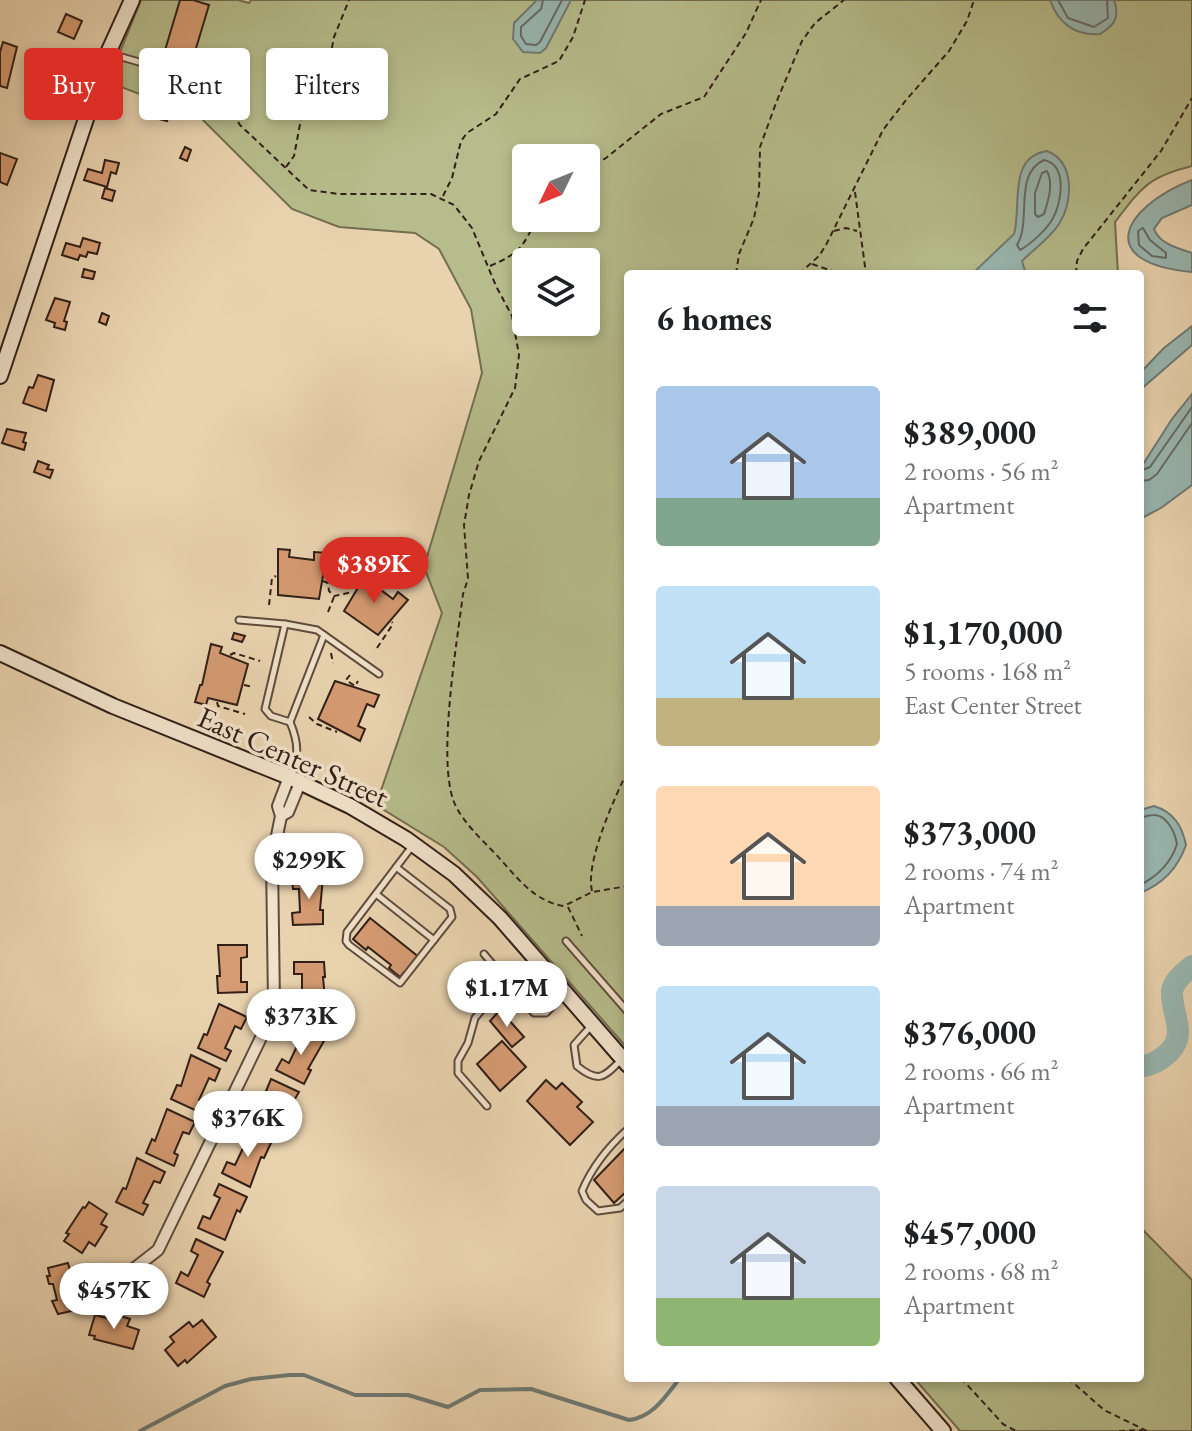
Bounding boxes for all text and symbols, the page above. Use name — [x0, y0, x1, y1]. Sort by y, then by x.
chip: Buy — [24, 48, 123, 120]
chip: Rent — [139, 48, 250, 120]
chip: Filters — [266, 48, 388, 120]
north arrow — [512, 144, 600, 232]
map controls — [512, 144, 600, 336]
button: layers — [512, 248, 600, 336]
text: 6 homes — [656, 296, 772, 340]
icon: filters — [1068, 296, 1112, 340]
text: $389,000 — [904, 410, 1036, 454]
icon: home — [720, 418, 816, 514]
text: 2 rooms · 56 m² — [904, 454, 1059, 488]
text: Apartment — [904, 488, 1014, 522]
pin: $389K — [318, 537, 430, 605]
text: $389K — [337, 546, 411, 580]
text: $1,170,000 — [904, 610, 1062, 654]
icon: home — [720, 618, 816, 714]
text: 5 rooms · 168 m² — [904, 654, 1071, 688]
text: East Center Street — [904, 688, 1082, 722]
street label: East Center Street — [192, 697, 395, 816]
text: $373,000 — [904, 810, 1036, 854]
icon: home — [720, 818, 816, 914]
pin: $299K — [253, 833, 365, 901]
text: $299K — [272, 842, 346, 876]
text: 2 rooms · 74 m² — [904, 854, 1059, 888]
text: Apartment — [904, 888, 1014, 922]
pin: $1.17M — [442, 961, 572, 1029]
text: $1.17M — [465, 970, 549, 1004]
pin: $373K — [245, 989, 357, 1057]
text: $373K — [264, 998, 338, 1032]
text: $376,000 — [904, 1010, 1036, 1054]
icon: home — [720, 1018, 816, 1114]
text: 2 rooms · 66 m² — [904, 1054, 1059, 1088]
text: Apartment — [904, 1088, 1014, 1122]
pin: $376K — [192, 1091, 304, 1159]
text: $376K — [211, 1100, 285, 1134]
text: $457,000 — [904, 1210, 1036, 1254]
icon: home — [720, 1218, 816, 1314]
text: 2 rooms · 68 m² — [904, 1254, 1059, 1288]
pin: $457K — [58, 1263, 170, 1331]
text: $457K — [77, 1272, 151, 1306]
text: Apartment — [904, 1288, 1014, 1322]

